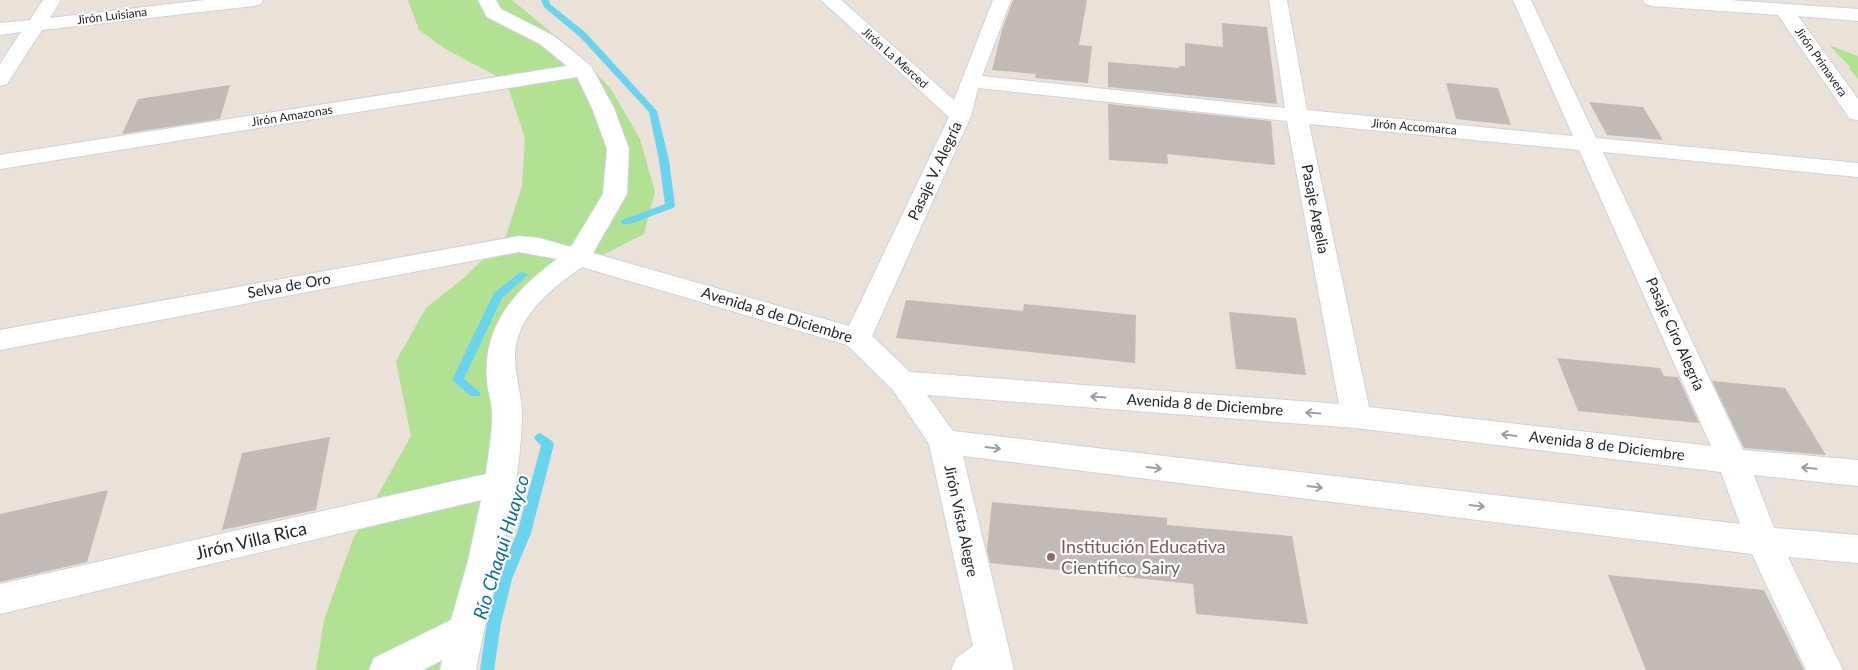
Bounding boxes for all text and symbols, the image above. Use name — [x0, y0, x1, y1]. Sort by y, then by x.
street label: Jirón Luisiana — [76, 4, 148, 27]
street label: Jirón La Merced — [859, 24, 932, 91]
street label: Jirón Primavera — [1792, 24, 1851, 99]
street label: Jirón Amazonas — [250, 102, 334, 129]
street label: Jirón Accomarca — [1371, 115, 1457, 138]
street label: Pasaje V. Alegría — [903, 118, 965, 223]
street label: Pasaje Argelia — [1298, 163, 1333, 255]
street label: Selva de Oro — [246, 269, 332, 301]
street label: Pasaje Ciro Alegría — [1643, 274, 1709, 393]
street label: Avenida 8 de Diciembre — [700, 283, 855, 346]
street label: Avenida 8 de Diciembre — [1126, 390, 1284, 418]
one-way arrow — [1090, 393, 1106, 402]
one-way arrow — [1305, 409, 1321, 418]
street label: Avenida 8 de Diciembre — [1528, 427, 1686, 463]
one-way arrow — [1501, 430, 1517, 440]
one-way arrow — [984, 443, 1000, 453]
street label: Jirón Vista Alegre — [941, 463, 983, 579]
one-way arrow — [1146, 463, 1162, 473]
one-way arrow — [1802, 463, 1818, 473]
water label: Río Chaqui Huayco — [468, 472, 534, 622]
one-way arrow — [1307, 482, 1323, 492]
one-way arrow — [1468, 501, 1484, 511]
street label: Jirón Villa Rica — [193, 517, 309, 564]
place label: Institución Educativa Cientifico Sairy — [1061, 535, 1226, 578]
marker: Institución Educativa Cientifico Sairy — [1045, 551, 1057, 563]

